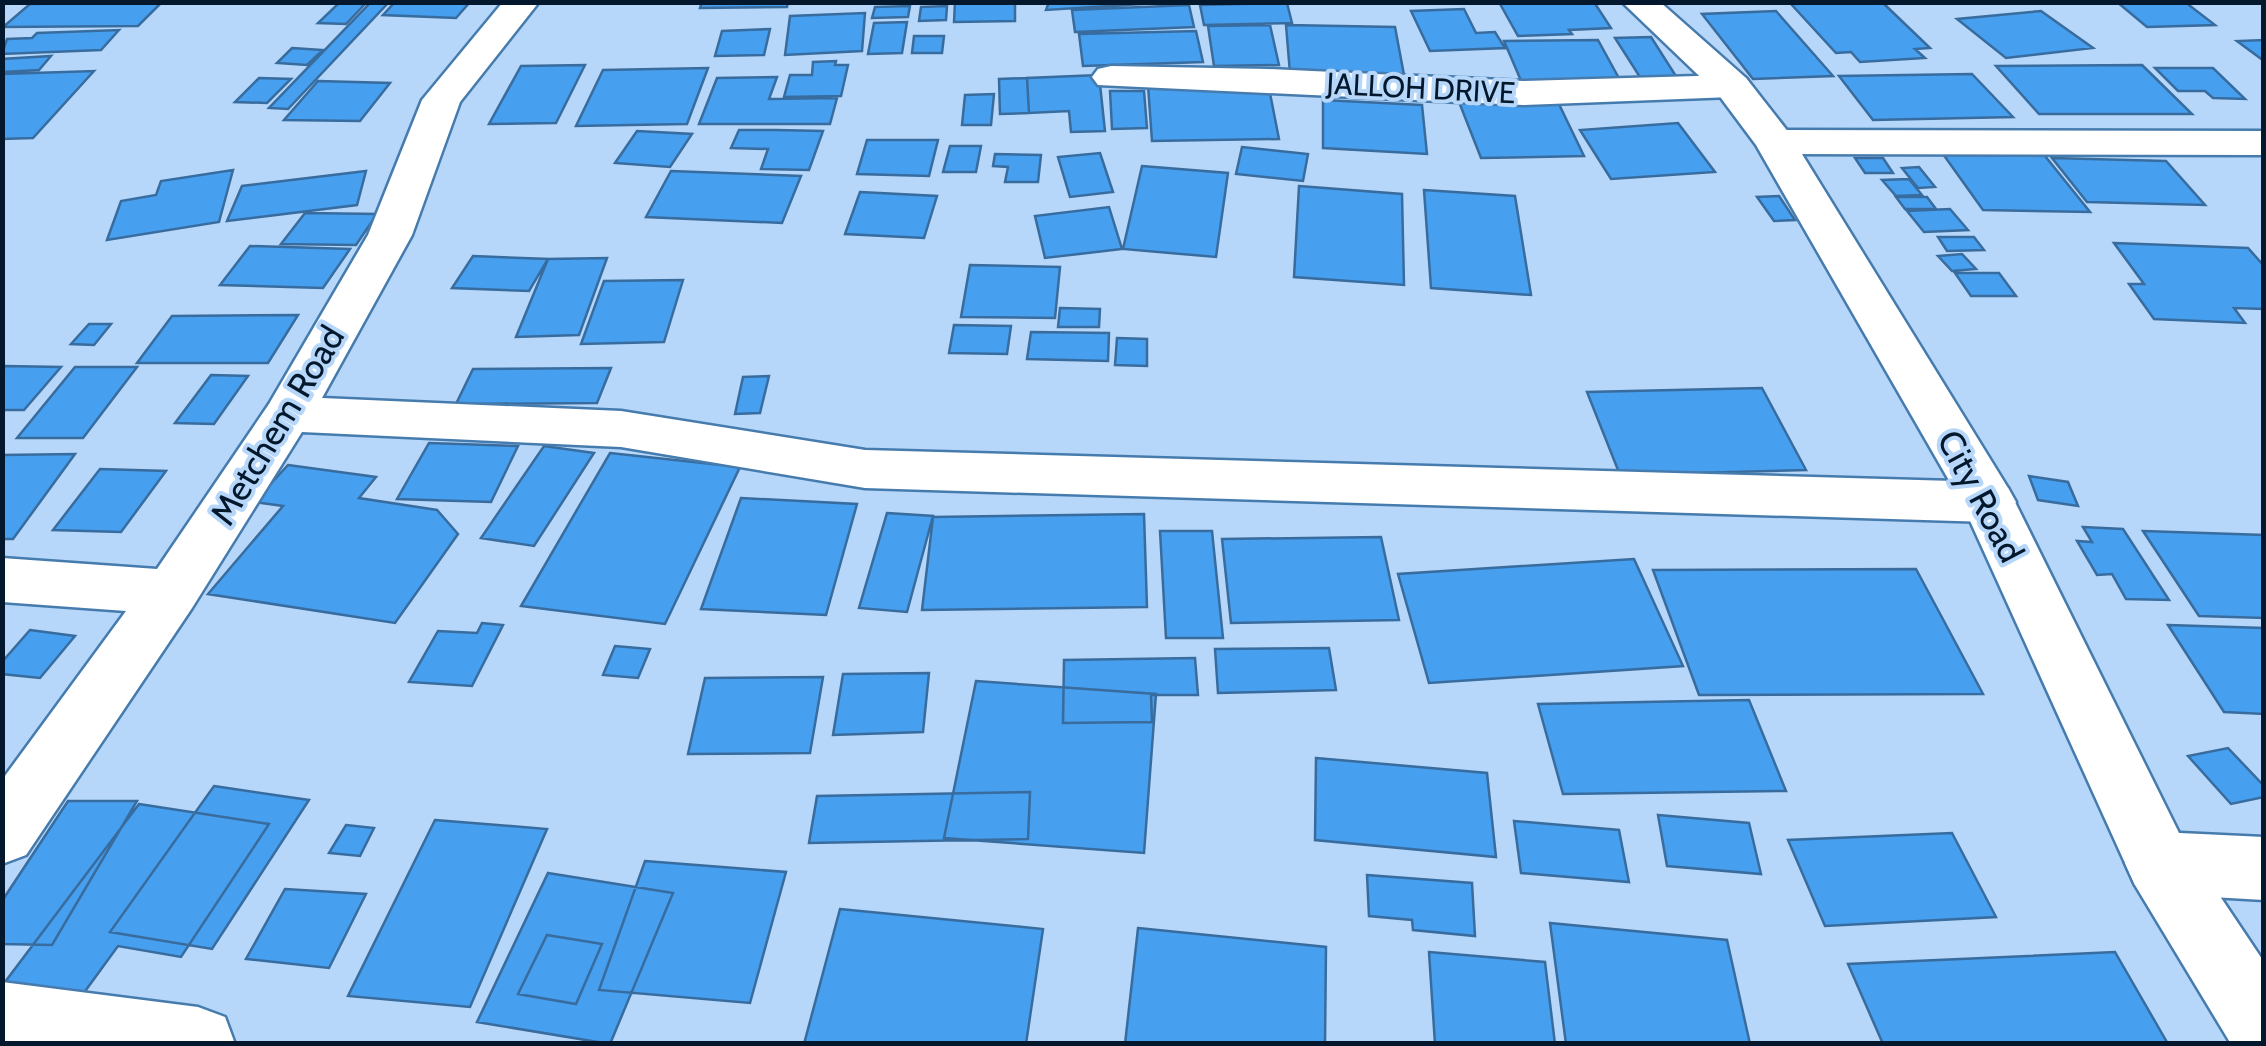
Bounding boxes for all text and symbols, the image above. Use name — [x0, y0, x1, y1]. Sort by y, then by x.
street label: JALLOH DRIVE — [1325, 65, 1516, 111]
street label: Metchem Road — [201, 318, 353, 532]
street label: City Road — [1928, 423, 2034, 569]

